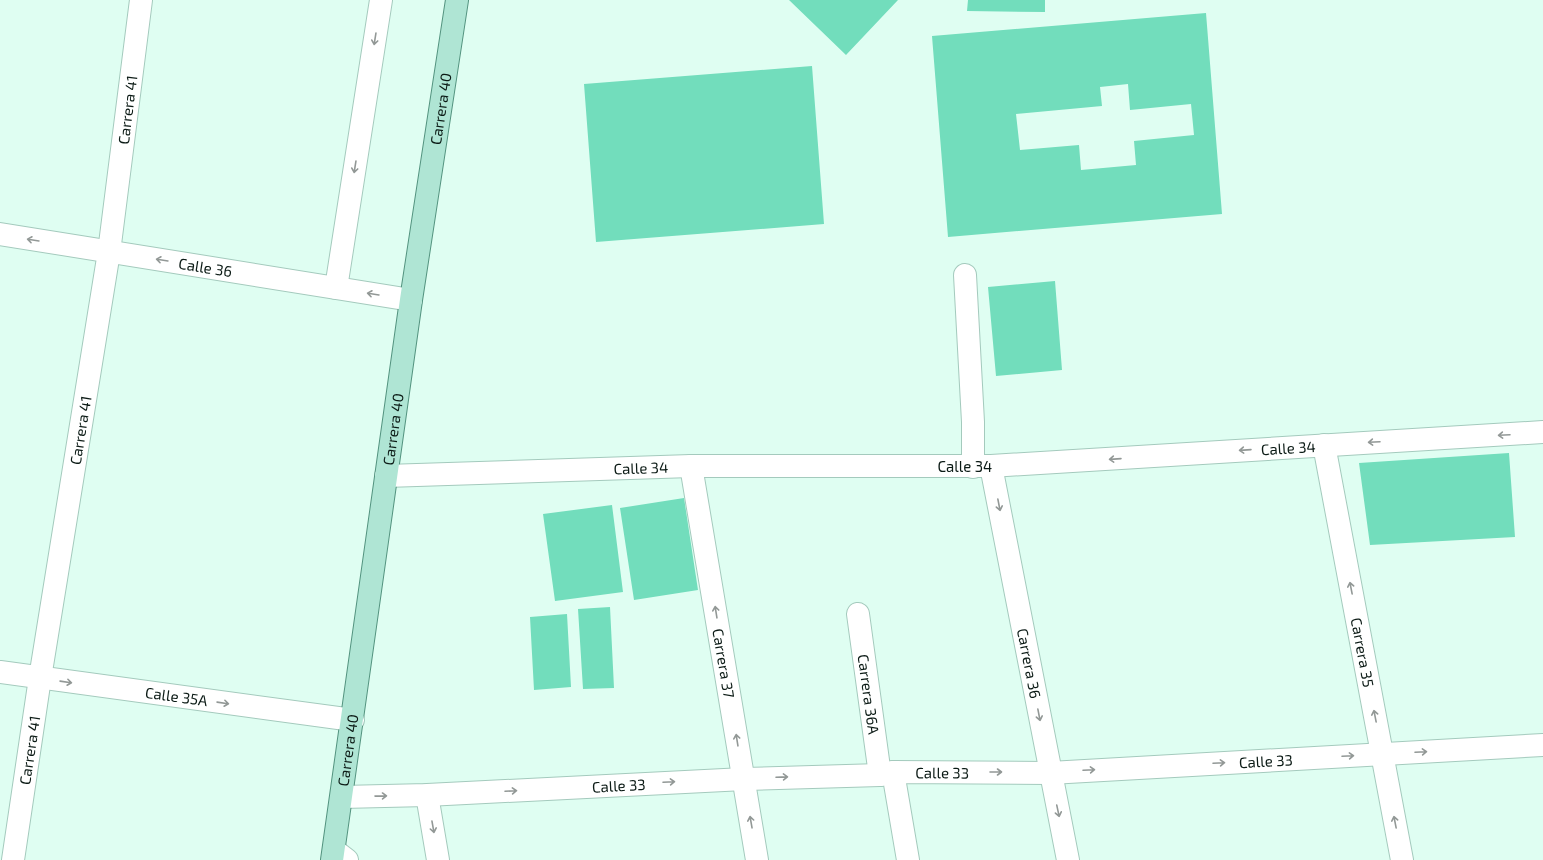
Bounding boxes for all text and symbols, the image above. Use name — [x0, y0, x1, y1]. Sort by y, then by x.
one-way arrow — [371, 32, 379, 45]
street label: Carrera 40 — [426, 72, 455, 146]
street label: Carrera 41 — [114, 74, 140, 145]
one-way arrow — [351, 160, 359, 173]
one-way arrow — [27, 236, 40, 244]
street label: Calle 36 — [177, 254, 234, 280]
one-way arrow — [156, 256, 169, 264]
one-way arrow — [367, 289, 380, 297]
street label: Carrera 40 — [379, 392, 407, 466]
street label: Carrera 41 — [66, 394, 95, 466]
one-way arrow — [1498, 431, 1511, 438]
street label: Calle 34 — [1260, 437, 1316, 458]
one-way arrow — [1368, 439, 1381, 446]
one-way arrow — [1239, 447, 1252, 454]
one-way arrow — [1109, 455, 1122, 462]
street label: Calle 34 — [937, 457, 992, 475]
street label: Calle 34 — [613, 458, 669, 478]
one-way arrow — [995, 498, 1003, 511]
one-way arrow — [1347, 582, 1355, 595]
one-way arrow — [712, 606, 720, 619]
street label: Carrera 35 — [1348, 616, 1378, 689]
street label: Carrera 37 — [709, 627, 739, 700]
street label: Carrera 36 — [1014, 627, 1045, 700]
street label: Carrera 36A — [855, 653, 883, 736]
one-way arrow — [59, 678, 72, 686]
street label: Calle 35A — [144, 683, 209, 709]
one-way arrow — [216, 699, 229, 707]
one-way arrow — [1035, 708, 1043, 721]
one-way arrow — [1370, 710, 1378, 723]
street label: Carrera 40 — [334, 713, 361, 787]
street label: Carrera 41 — [15, 714, 43, 786]
one-way arrow — [733, 734, 741, 747]
one-way arrow — [1414, 748, 1427, 755]
street label: Calle 33 — [1238, 750, 1293, 771]
one-way arrow — [1341, 752, 1354, 760]
one-way arrow — [1212, 760, 1225, 767]
street label: Calle 33 — [915, 763, 969, 781]
one-way arrow — [1082, 767, 1095, 774]
one-way arrow — [989, 768, 1002, 776]
one-way arrow — [775, 774, 788, 781]
street label: Calle 33 — [591, 775, 646, 796]
one-way arrow — [662, 779, 675, 786]
one-way arrow — [504, 787, 517, 794]
one-way arrow — [374, 792, 387, 800]
one-way arrow — [1054, 804, 1062, 817]
one-way arrow — [747, 815, 755, 828]
one-way arrow — [1390, 816, 1398, 829]
one-way arrow — [429, 821, 437, 834]

